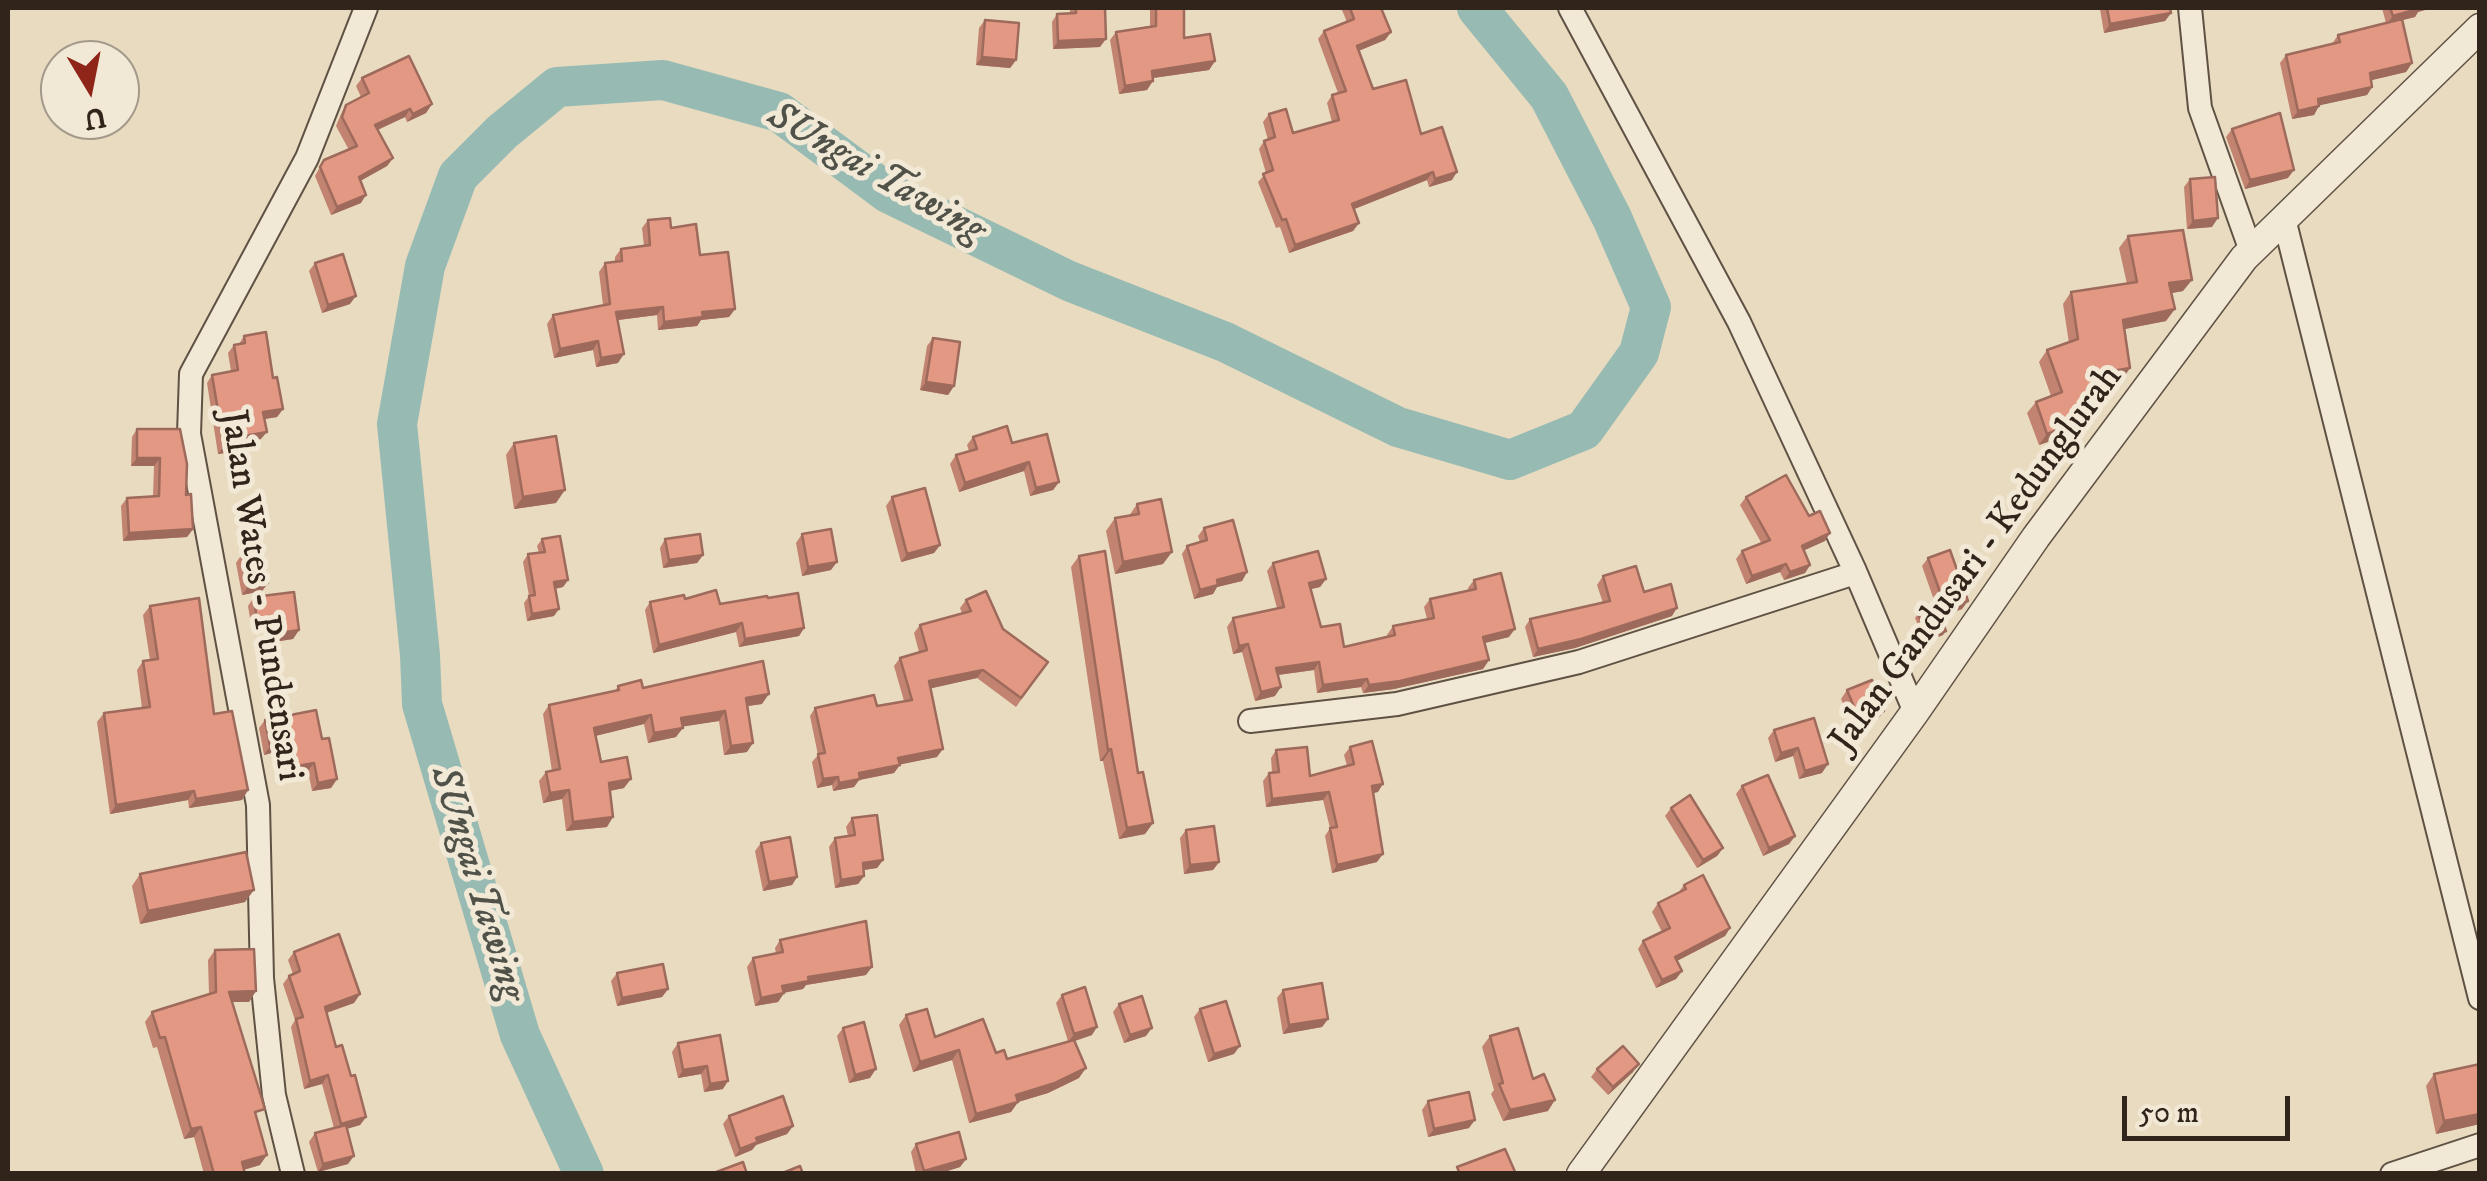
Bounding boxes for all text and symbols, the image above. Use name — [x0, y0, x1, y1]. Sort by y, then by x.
north arrow — [40, 40, 140, 140]
water label: SUngai Tawing — [758, 93, 992, 257]
text: U — [81, 99, 109, 137]
street label: Jalan Gandusari - Kedunglurah — [1822, 357, 2134, 763]
street label: Jalan Wates - Pundensari — [207, 407, 311, 785]
water label: SUngai Tawing — [417, 761, 533, 1007]
scale bar — [2127, 1076, 2294, 1138]
text: 50 m — [2139, 1095, 2199, 1132]

